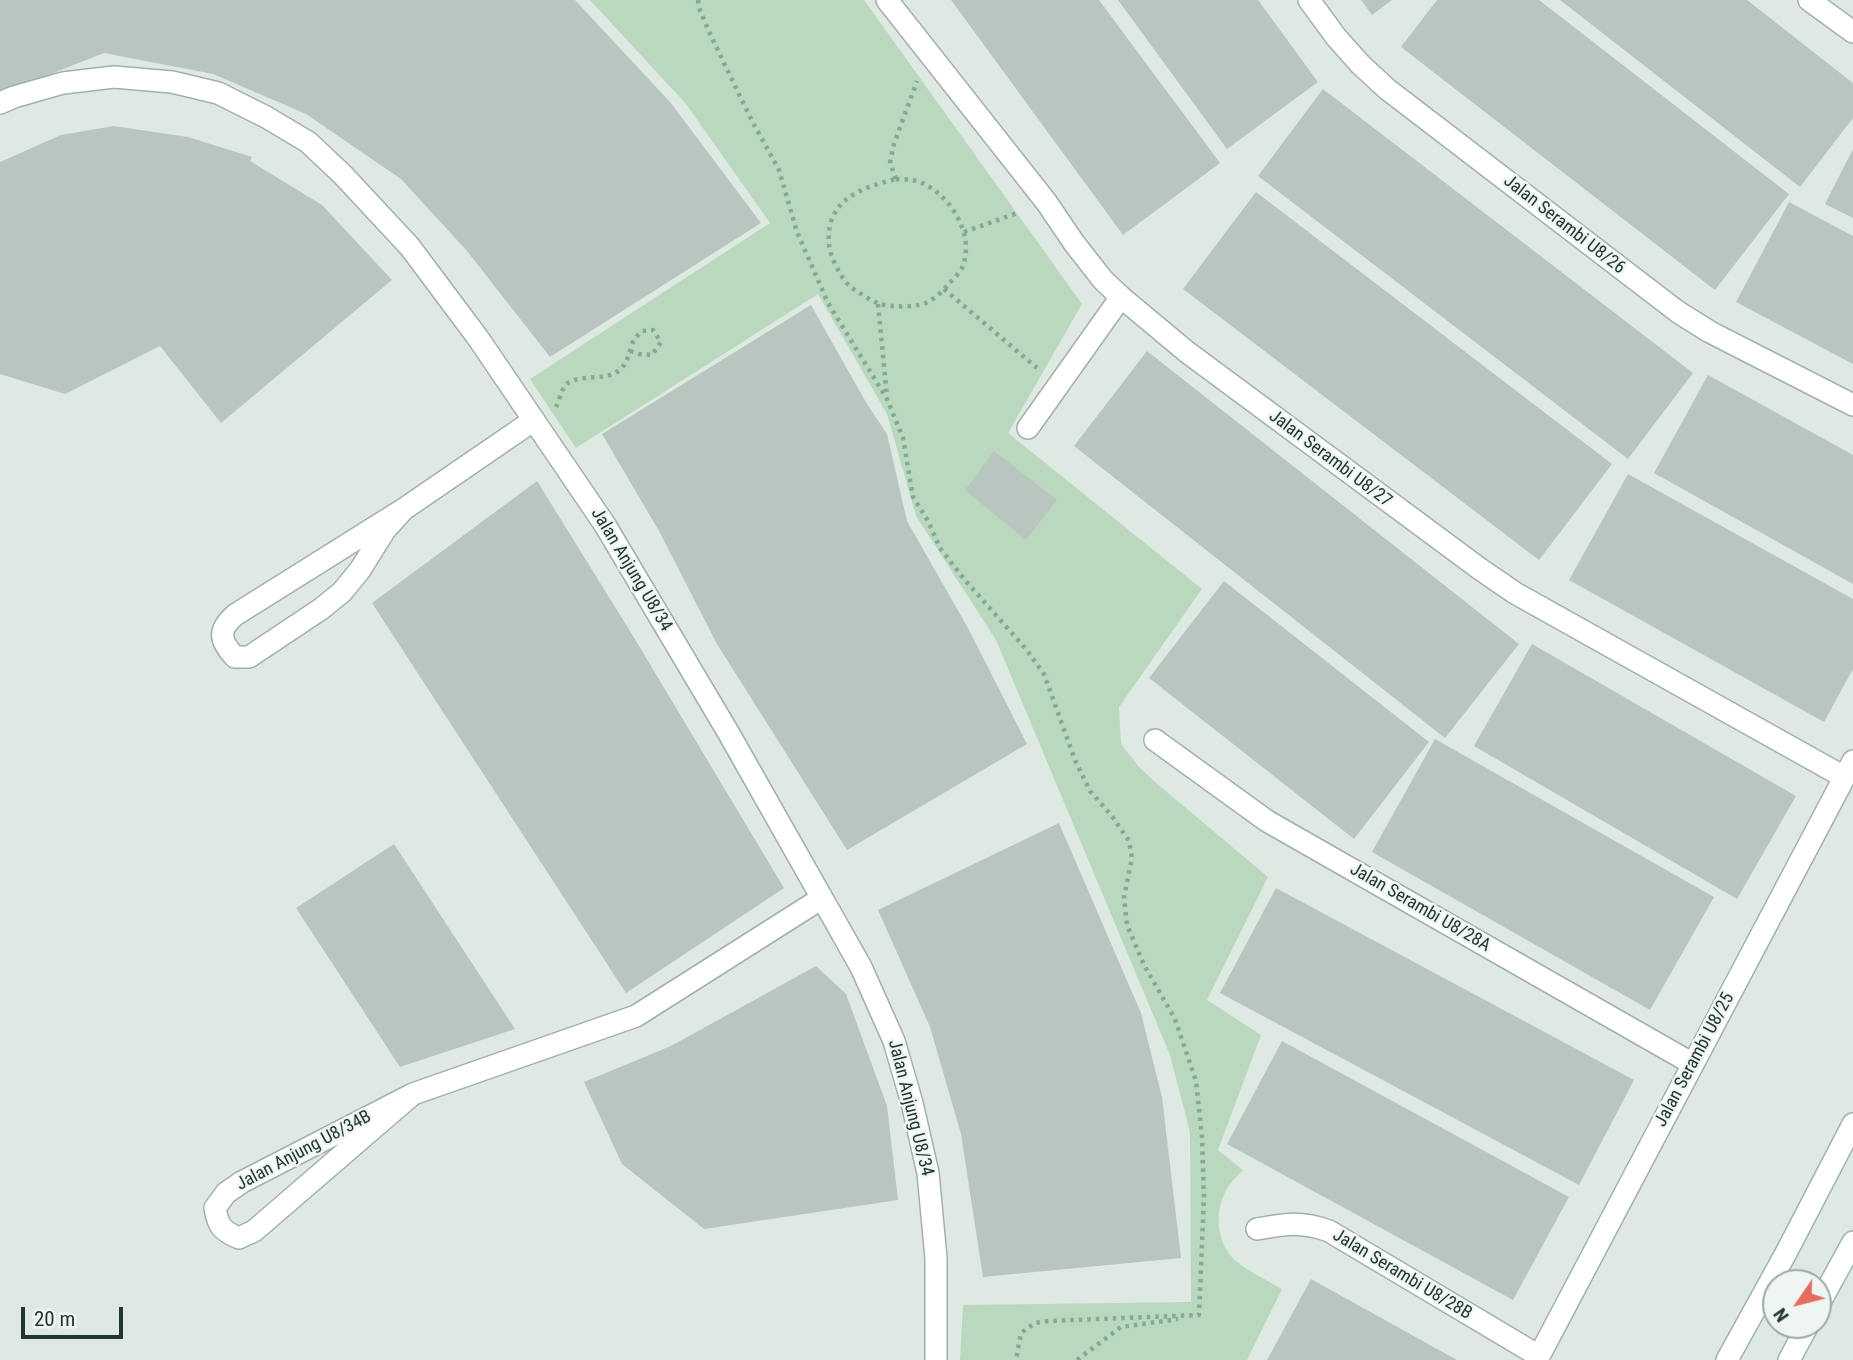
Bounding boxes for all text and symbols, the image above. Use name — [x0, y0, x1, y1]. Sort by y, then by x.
street label: Jalan Serambi U8/26 — [1499, 171, 1629, 279]
street label: Jalan Serambi U8/27 — [1264, 406, 1396, 512]
street label: Jalan Anjung U8/34 — [586, 504, 676, 636]
street label: Jalan Serambi U8/28A — [1346, 859, 1494, 957]
street label: Jalan Serambi U8/25 — [1651, 989, 1739, 1131]
street label: Jalan Anjung U8/34 — [883, 1038, 937, 1178]
street label: Jalan Anjung U8/34B — [233, 1106, 375, 1196]
street label: Jalan Serambi U8/28B — [1329, 1225, 1475, 1325]
north arrow — [1762, 1269, 1832, 1339]
scale bar — [24, 1294, 126, 1338]
text: N — [1768, 1304, 1794, 1327]
text: 20 m — [34, 1307, 75, 1331]

